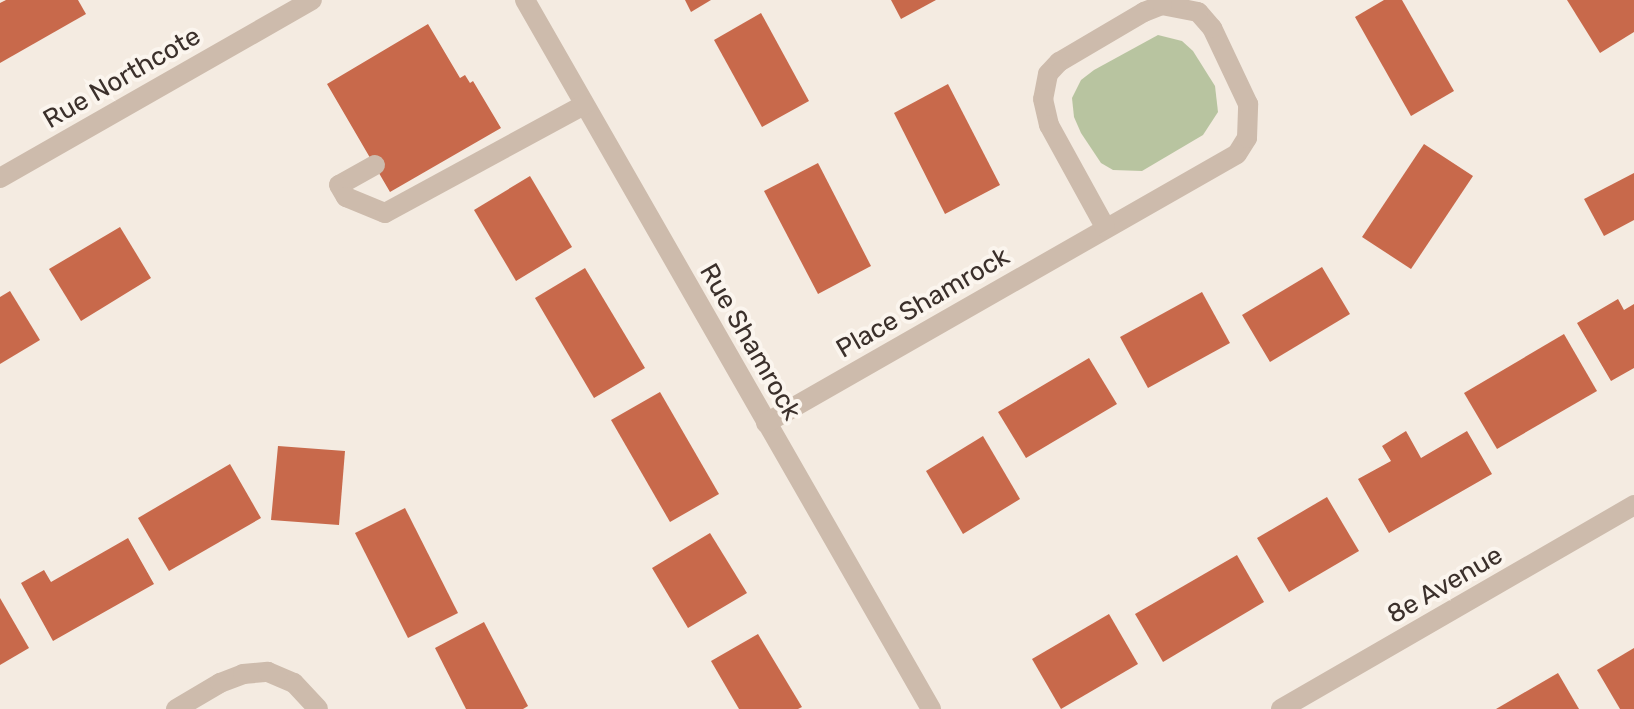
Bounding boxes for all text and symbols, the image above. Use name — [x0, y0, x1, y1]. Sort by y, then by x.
street label: Rue Northcote — [38, 20, 206, 136]
street label: Place Shamrock — [831, 241, 1015, 365]
street label: Rue Shamrock — [693, 258, 807, 426]
street label: 8e Avenue — [1382, 539, 1508, 631]

